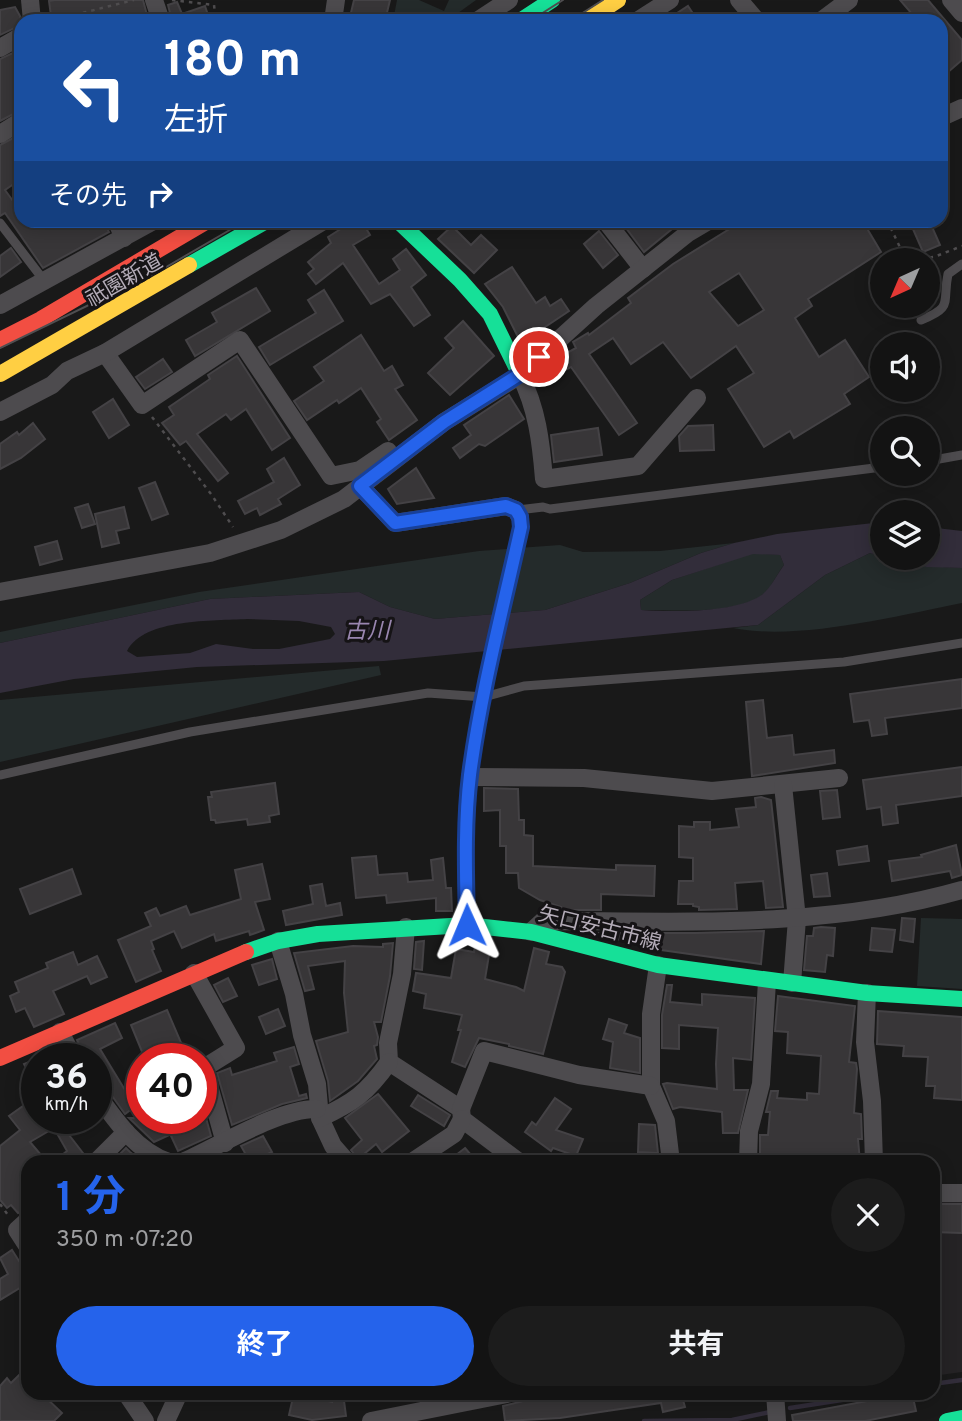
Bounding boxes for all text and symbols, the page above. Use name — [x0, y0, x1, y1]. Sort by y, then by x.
text: 180 m — [164, 32, 301, 94]
icon: left — [49, 42, 140, 133]
text: 左折 — [164, 102, 228, 142]
icon: right — [141, 175, 179, 213]
text: その先 — [49, 181, 127, 214]
north arrow — [870, 248, 940, 318]
map controls — [870, 248, 940, 570]
street label: 祇園新道 — [82, 249, 168, 314]
pin — [509, 327, 569, 387]
button: sound — [870, 332, 940, 402]
icon: arrive — [520, 338, 558, 376]
button: search — [870, 416, 940, 486]
button: layers — [870, 500, 940, 570]
water label: 古川 — [344, 618, 393, 647]
position arrow — [430, 888, 504, 962]
street label: 矢口安古市線 — [535, 901, 664, 958]
speed limit sign: 40 — [126, 1043, 217, 1134]
text: 36 — [45, 1057, 88, 1101]
text: km/h — [45, 1094, 88, 1117]
text: 1 分 — [56, 1173, 125, 1226]
button: close — [831, 1178, 905, 1252]
text: 350 m · 07:20 — [56, 1226, 194, 1255]
button: 終了 — [56, 1306, 474, 1386]
button: 共有 — [488, 1306, 905, 1386]

